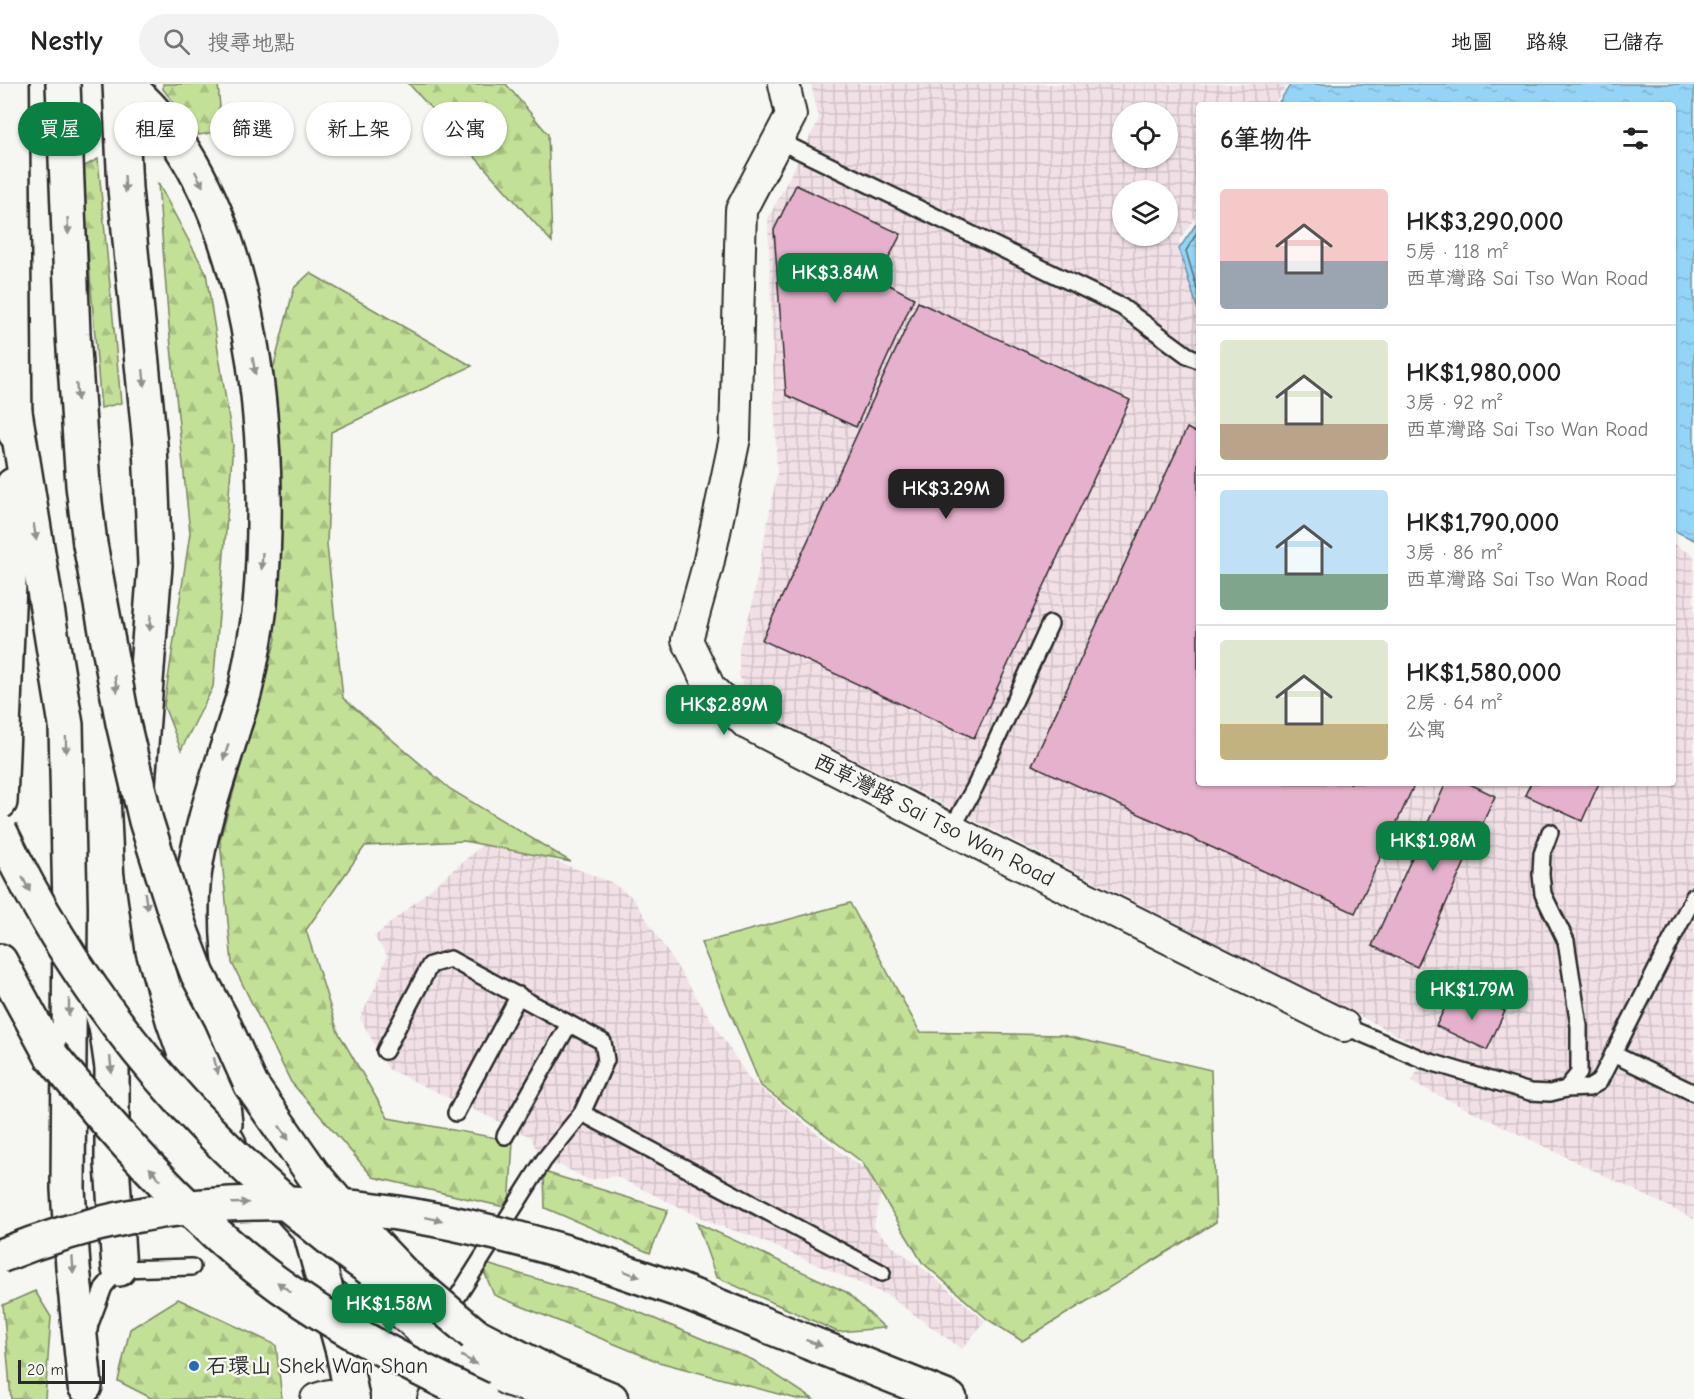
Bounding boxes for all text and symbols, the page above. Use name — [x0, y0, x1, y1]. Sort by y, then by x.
search box — [139, 14, 559, 68]
text: Nestly — [30, 25, 103, 57]
icon: search — [160, 25, 193, 58]
text: 搜尋地點 — [208, 30, 296, 56]
text: 地圖 — [1451, 30, 1493, 54]
text: 路線 — [1526, 30, 1568, 54]
text: 已儲存 — [1601, 30, 1664, 54]
chip: 買屋 — [18, 102, 102, 156]
chip: 租屋 — [114, 102, 198, 156]
chip: 篩選 — [210, 102, 294, 156]
chip: 新上架 — [306, 102, 411, 156]
chip: 公寓 — [423, 102, 507, 156]
map controls — [1112, 102, 1178, 246]
button: locate — [1112, 102, 1178, 168]
icon: filters — [1619, 122, 1652, 155]
text: 6筆物件 — [1220, 125, 1312, 155]
one-way arrow — [194, 171, 204, 188]
one-way arrow — [120, 175, 129, 194]
button: layers — [1112, 180, 1178, 246]
text: HK$3,290,000 — [1406, 207, 1564, 237]
icon: home — [1268, 213, 1340, 285]
one-way arrow — [64, 217, 73, 236]
text: 5房 · 118 m² — [1406, 240, 1508, 263]
pin: HK$3.84M — [773, 253, 897, 304]
text: HK$3.84M — [792, 261, 878, 284]
text: 西草灣路 Sai Tso Wan Road — [1406, 267, 1648, 290]
one-way arrow — [250, 356, 259, 375]
text: HK$1,980,000 — [1406, 358, 1561, 388]
icon: home — [1268, 364, 1340, 436]
one-way arrow — [139, 369, 149, 388]
one-way arrow — [72, 383, 82, 402]
text: 3房 · 92 m² — [1406, 391, 1502, 414]
text: 西草灣路 Sai Tso Wan Road — [1406, 418, 1648, 441]
pin: HK$3.29M — [884, 469, 1008, 520]
text: HK$3.29M — [902, 477, 990, 500]
text: HK$1,790,000 — [1406, 508, 1559, 538]
icon: home — [1268, 514, 1340, 586]
one-way arrow — [30, 523, 39, 542]
text: 3房 · 86 m² — [1406, 541, 1502, 564]
one-way arrow — [258, 552, 267, 571]
text: 西草灣路 Sai Tso Wan Road — [1406, 568, 1648, 591]
one-way arrow — [146, 614, 155, 633]
text: HK$1,580,000 — [1406, 658, 1562, 688]
icon: home — [1268, 664, 1340, 736]
one-way arrow — [112, 675, 121, 694]
pin: HK$2.89M — [662, 685, 786, 736]
text: 2房 · 64 m² — [1406, 691, 1502, 714]
text: HK$2.89M — [680, 693, 768, 716]
text: 公寓 — [1406, 718, 1446, 741]
one-way arrow — [62, 736, 71, 755]
one-way arrow — [221, 743, 230, 761]
street label: 西草灣路 Sai Tso Wan Road — [809, 748, 1059, 892]
pin: HK$1.98M — [1371, 821, 1495, 872]
text: HK$1.98M — [1390, 829, 1476, 852]
one-way arrow — [21, 875, 31, 892]
one-way arrow — [142, 892, 151, 911]
pin: HK$1.79M — [1410, 970, 1534, 1021]
text: HK$1.79M — [1430, 978, 1514, 1001]
one-way arrow — [64, 998, 74, 1017]
one-way arrow — [106, 1055, 116, 1074]
one-way arrow — [212, 1057, 222, 1075]
one-way arrow — [278, 1125, 289, 1141]
one-way arrow — [148, 1168, 162, 1182]
one-way arrow — [231, 1198, 250, 1208]
one-way arrow — [425, 1214, 443, 1224]
one-way arrow — [68, 1256, 78, 1275]
one-way arrow — [623, 1269, 641, 1279]
one-way arrow — [277, 1281, 293, 1293]
pin: HK$1.58M — [327, 1284, 451, 1335]
text: HK$1.58M — [346, 1292, 432, 1315]
one-way arrow — [805, 1339, 823, 1349]
place label: 石環山 Shek Wan Shan — [206, 1353, 428, 1379]
one-way arrow — [461, 1355, 478, 1365]
scale bar — [18, 1357, 105, 1384]
marker: 石環山 Shek Wan Shan — [187, 1359, 201, 1373]
text: 20 m — [27, 1361, 64, 1379]

